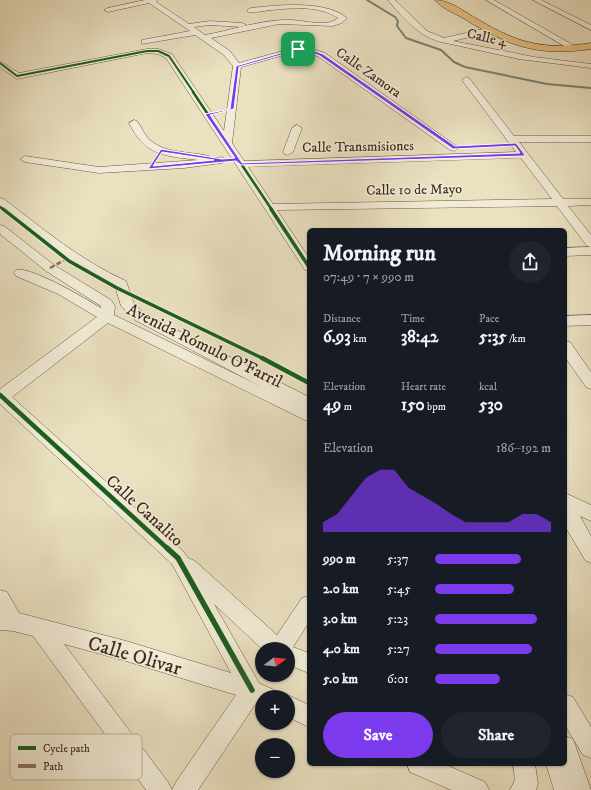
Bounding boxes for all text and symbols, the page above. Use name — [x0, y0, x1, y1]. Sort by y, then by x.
street label: Calle 4 — [465, 25, 509, 52]
pin — [281, 32, 315, 66]
icon: arrive — [287, 38, 309, 60]
street label: Calle Zamora — [332, 44, 405, 102]
street label: Calle Transmisiones — [302, 137, 414, 157]
street label: Calle 10 de Mayo — [366, 180, 462, 200]
text: Morning run — [323, 240, 436, 267]
button: share — [509, 241, 551, 283]
text: 07:49 · 7 × 990 m — [323, 269, 414, 285]
street label: Avenida Rómulo O'Farril — [123, 299, 286, 393]
text: Distance — [323, 312, 361, 326]
text: Time — [401, 312, 425, 326]
text: Pace — [479, 312, 499, 326]
text: 6.93 — [323, 326, 351, 348]
text: 38:42 — [401, 326, 438, 348]
text: 5:35 — [479, 326, 507, 348]
text: km — [351, 332, 367, 346]
text: /km — [507, 332, 526, 346]
text: Elevation — [323, 380, 366, 394]
text: Heart rate — [401, 380, 446, 394]
text: kcal — [479, 380, 497, 394]
text: 49 — [323, 394, 341, 416]
text: 150 — [401, 394, 425, 416]
text: 530 — [479, 394, 503, 416]
text: m — [341, 400, 352, 414]
text: bpm — [425, 400, 446, 414]
text: Elevation — [323, 440, 373, 456]
text: 186–192 m — [496, 440, 551, 456]
street label: Calle Canalito — [101, 470, 188, 551]
text: 990 m — [323, 551, 356, 567]
text: 5:37 — [387, 551, 409, 567]
text: 2.0 km — [323, 581, 359, 597]
text: 5:45 — [387, 581, 411, 597]
text: 3.0 km — [323, 611, 357, 627]
text: 5:23 — [387, 611, 408, 627]
street label: Calle Olivar — [85, 631, 185, 682]
text: 4.0 km — [323, 641, 360, 657]
text: 5:27 — [387, 641, 410, 657]
north arrow — [255, 642, 295, 682]
map controls — [255, 642, 295, 778]
text: 5.0 km — [323, 671, 358, 687]
text: 6:01 — [387, 671, 409, 687]
button: + — [255, 690, 295, 730]
button: Save — [323, 712, 433, 758]
button: Share — [441, 712, 551, 758]
legend — [10, 734, 142, 780]
button: − — [255, 738, 295, 778]
text: Cycle path — [43, 742, 90, 756]
text: Path — [43, 760, 64, 774]

